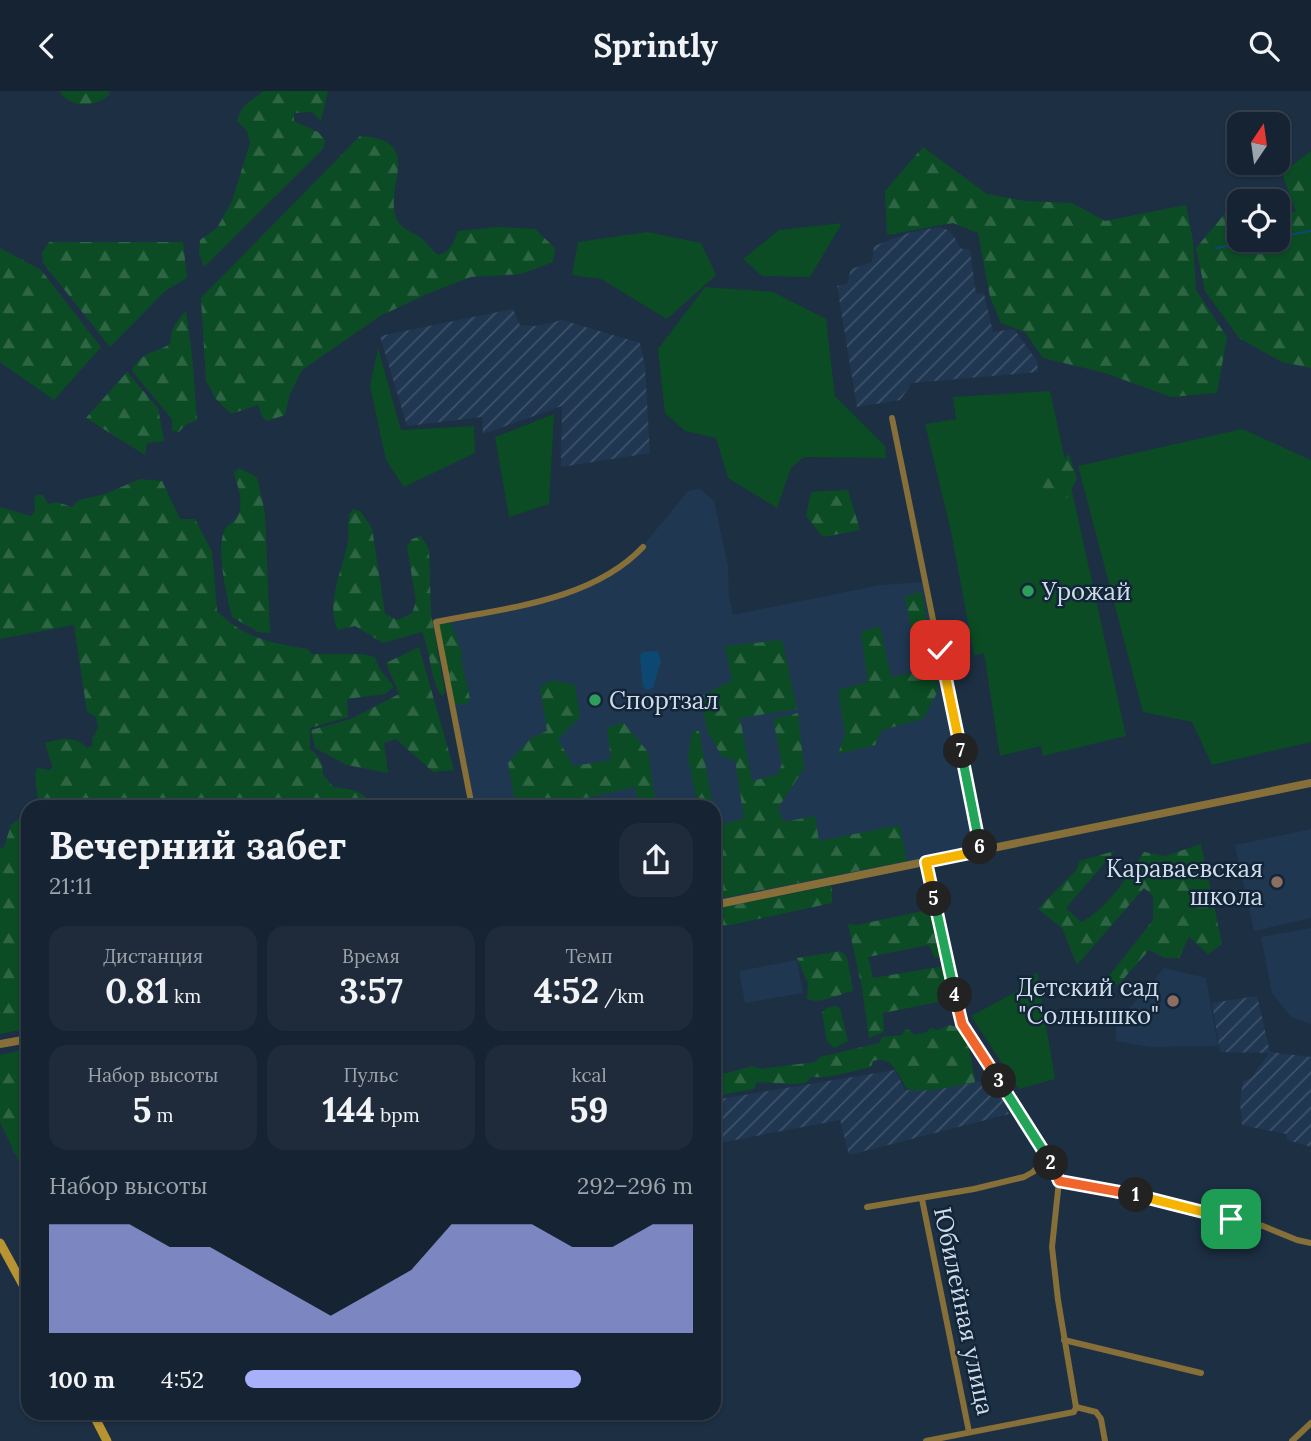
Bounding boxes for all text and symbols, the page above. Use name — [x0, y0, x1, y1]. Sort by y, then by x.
text: Sprintly — [593, 25, 718, 66]
icon: back — [28, 27, 66, 65]
icon: search — [1245, 27, 1283, 65]
north arrow — [1227, 112, 1290, 175]
map controls — [1227, 112, 1290, 252]
button: locate — [1227, 189, 1290, 252]
place label: Урожай — [1041, 576, 1131, 607]
marker: Урожай — [1020, 583, 1036, 599]
pin — [910, 620, 970, 680]
icon: check — [921, 631, 959, 669]
place label: Спортзал — [609, 685, 718, 716]
marker: Спортзал — [587, 692, 603, 708]
pin: 7 — [944, 733, 978, 769]
text: 7 — [956, 738, 965, 762]
text: Вечерний забег — [49, 821, 347, 869]
button: share — [619, 823, 693, 897]
pin: 6 — [962, 829, 998, 865]
text: 6 — [974, 834, 985, 858]
place label: Караваевская школа — [1106, 853, 1263, 912]
text: 21:11 — [49, 871, 92, 900]
marker: Караваевская школа — [1269, 874, 1285, 890]
pin: 5 — [916, 881, 951, 917]
text: 5 — [928, 886, 939, 910]
text: Дистанция — [103, 944, 203, 968]
text: Время — [342, 944, 400, 968]
text: Темп — [565, 944, 613, 968]
text: 0.81 — [105, 968, 169, 1013]
text: 3:57 — [339, 968, 403, 1013]
text: 4:52 — [534, 968, 599, 1013]
place label: Детский сад "Солнышко" — [1016, 972, 1159, 1031]
pin: 4 — [937, 977, 972, 1013]
text: 4 — [949, 982, 960, 1006]
text: km — [169, 984, 201, 1008]
text: /km — [599, 984, 644, 1008]
marker: Детский сад "Солнышко" — [1165, 993, 1181, 1009]
text: Набор высоты — [88, 1063, 218, 1087]
text: Пульс — [343, 1063, 399, 1087]
text: kcal — [571, 1063, 607, 1087]
pin: 3 — [982, 1063, 1016, 1098]
text: 3 — [993, 1068, 1004, 1092]
text: 5 — [133, 1087, 151, 1132]
text: 144 — [322, 1087, 375, 1132]
text: 59 — [569, 1087, 609, 1132]
text: m — [151, 1103, 173, 1127]
text: bpm — [375, 1103, 420, 1127]
pin: 2 — [1034, 1145, 1068, 1181]
text: 2 — [1045, 1150, 1056, 1174]
text: Набор высоты — [49, 1171, 207, 1200]
text: 292–296 m — [577, 1171, 693, 1200]
pin: 1 — [1118, 1177, 1154, 1213]
text: 1 — [1132, 1182, 1139, 1206]
pin — [1201, 1189, 1261, 1249]
icon: arrive — [1212, 1200, 1250, 1238]
street label: Юбилейная улица — [927, 1204, 1001, 1418]
text: 100 m — [49, 1365, 115, 1394]
text: 4:52 — [161, 1365, 204, 1394]

